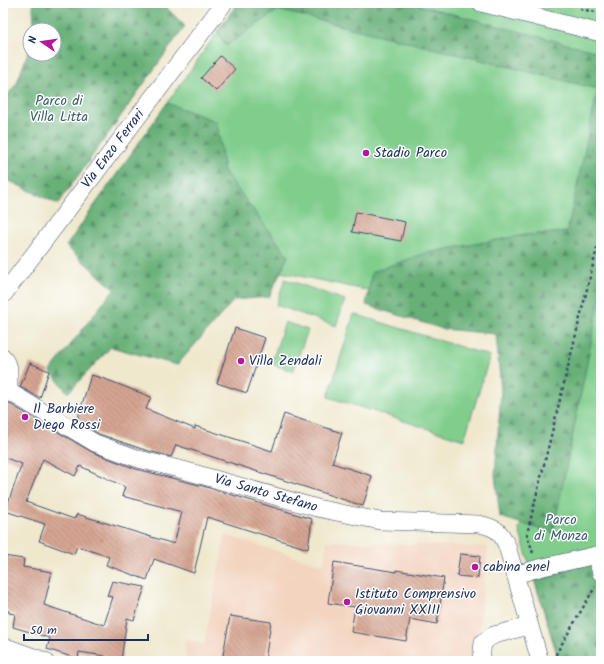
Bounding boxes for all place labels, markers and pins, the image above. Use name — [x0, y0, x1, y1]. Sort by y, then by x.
place label: Stadio Parco — [374, 142, 447, 164]
marker: Stadio Parco — [361, 148, 371, 158]
place label: Villa Zendali — [249, 350, 322, 372]
marker: Villa Zendali — [236, 356, 246, 366]
place label: Il Barbiere Diego Rossi — [33, 398, 101, 436]
marker: Il Barbiere Diego Rossi — [20, 412, 30, 422]
place label: cabina enel — [483, 556, 550, 578]
marker: cabina enel — [470, 562, 480, 572]
place label: Istituto Comprensivo Giovanni XXIII — [355, 583, 476, 621]
marker: Istituto Comprensivo Giovanni XXIII — [342, 597, 352, 607]

